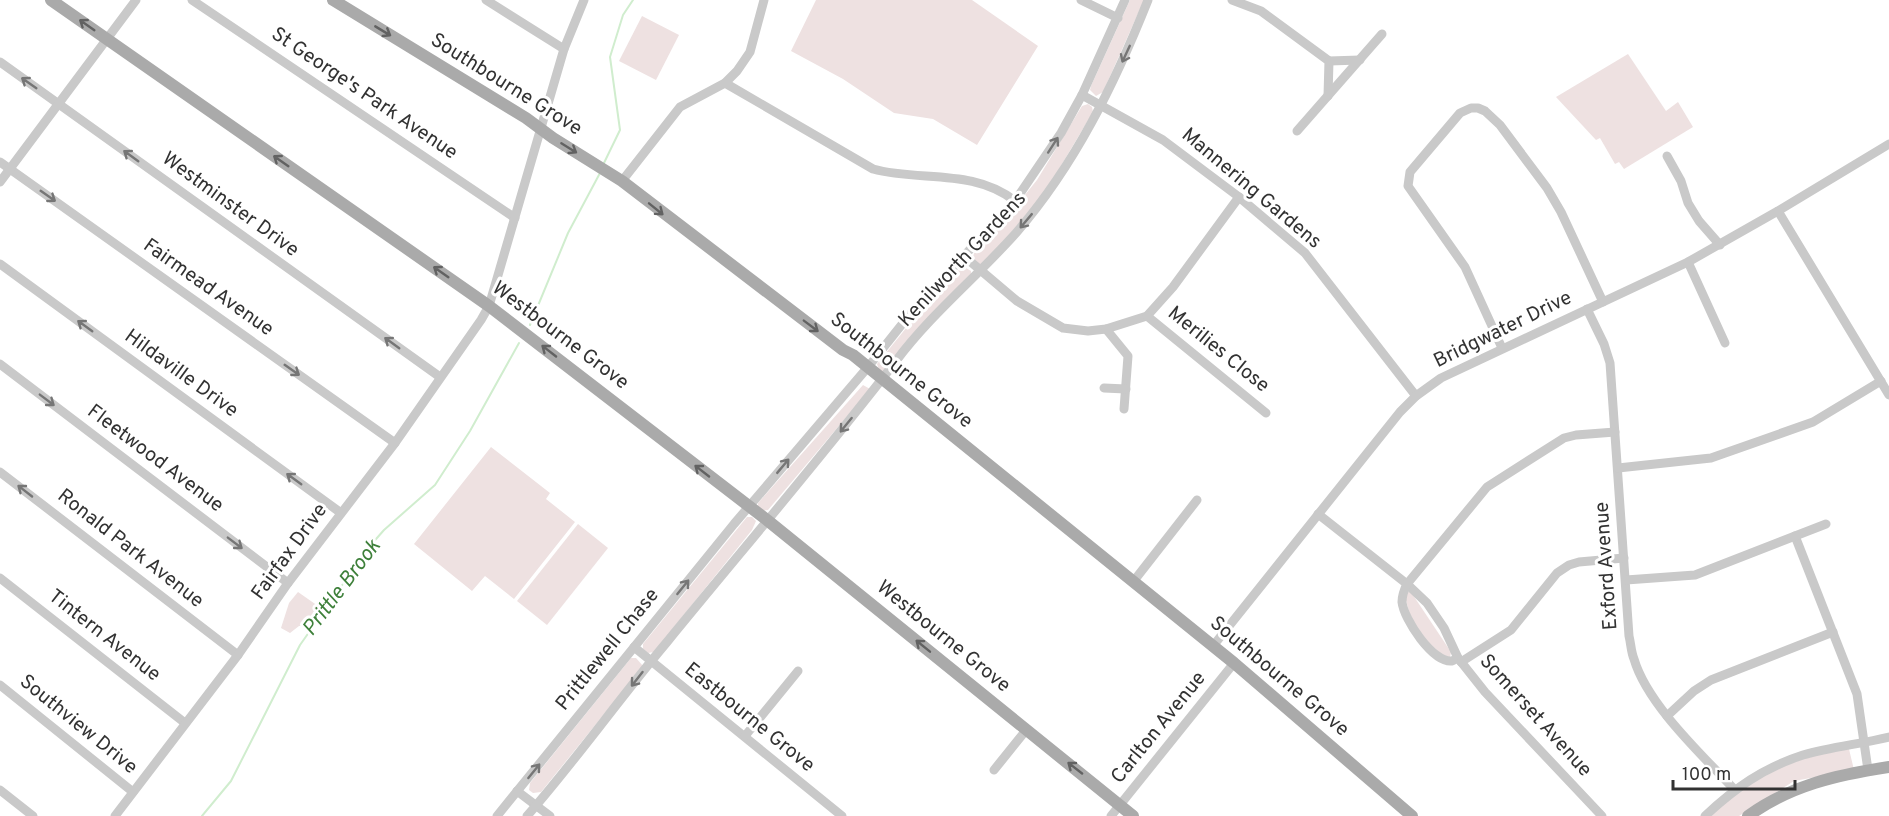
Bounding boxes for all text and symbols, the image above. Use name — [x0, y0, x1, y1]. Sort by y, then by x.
one-way arrow — [79, 19, 95, 31]
street label: St George's Park Avenue — [266, 22, 462, 166]
one-way arrow — [374, 25, 391, 37]
street label: Southbourne Grove — [425, 28, 587, 142]
one-way arrow — [1119, 44, 1131, 62]
one-way arrow — [22, 77, 38, 89]
street label: Mannering Gardens — [1176, 123, 1326, 255]
one-way arrow — [1047, 137, 1059, 154]
one-way arrow — [560, 143, 577, 155]
street label: Westminster Drive — [156, 146, 304, 264]
one-way arrow — [124, 150, 140, 162]
one-way arrow — [273, 155, 290, 167]
street label: Kenilworth Gardens — [893, 187, 1033, 333]
one-way arrow — [39, 190, 55, 202]
one-way arrow — [648, 202, 664, 215]
one-way arrow — [1019, 213, 1033, 228]
street label: Fairmead Avenue — [138, 233, 278, 343]
one-way arrow — [433, 266, 450, 278]
street label: Westbourne Grove — [486, 276, 634, 396]
street label: Bridgwater Drive — [1429, 285, 1577, 375]
street label: Merilies Close — [1162, 301, 1274, 399]
street label: Southbourne Grove — [824, 307, 978, 435]
one-way arrow — [78, 320, 94, 333]
one-way arrow — [803, 320, 819, 332]
street label: Hildaville Drive — [119, 324, 243, 424]
one-way arrow — [385, 337, 401, 349]
one-way arrow — [541, 344, 557, 357]
one-way arrow — [284, 364, 300, 376]
one-way arrow — [38, 393, 54, 406]
street label: Fleetwood Avenue — [82, 399, 228, 519]
one-way arrow — [839, 417, 852, 433]
one-way arrow — [776, 459, 790, 474]
one-way arrow — [695, 464, 711, 477]
one-way arrow — [286, 473, 302, 485]
street label: Ronald Park Avenue — [51, 484, 209, 614]
one-way arrow — [18, 485, 34, 498]
street label: Fairfax Drive — [246, 499, 334, 605]
street label: Exford Avenue — [1590, 501, 1624, 631]
water label: Prittle Brook — [297, 534, 387, 642]
one-way arrow — [227, 536, 243, 549]
street label: Westbourne Grove — [871, 575, 1015, 699]
one-way arrow — [676, 580, 690, 595]
street label: Prittlewell Chase — [551, 583, 665, 717]
street label: Tintern Avenue — [43, 584, 165, 688]
street label: Southbourne Grove — [1204, 611, 1354, 743]
one-way arrow — [915, 639, 931, 652]
street label: Somerset Avenue — [1473, 649, 1597, 783]
street label: Eastbourne Grove — [678, 657, 820, 779]
street label: Carlton Avenue — [1106, 667, 1212, 789]
street label: Southview Drive — [14, 669, 142, 781]
one-way arrow — [630, 671, 643, 687]
scale bar — [1673, 753, 1794, 791]
one-way arrow — [1067, 762, 1083, 775]
one-way arrow — [527, 763, 540, 779]
text: 100 m — [1682, 764, 1731, 787]

